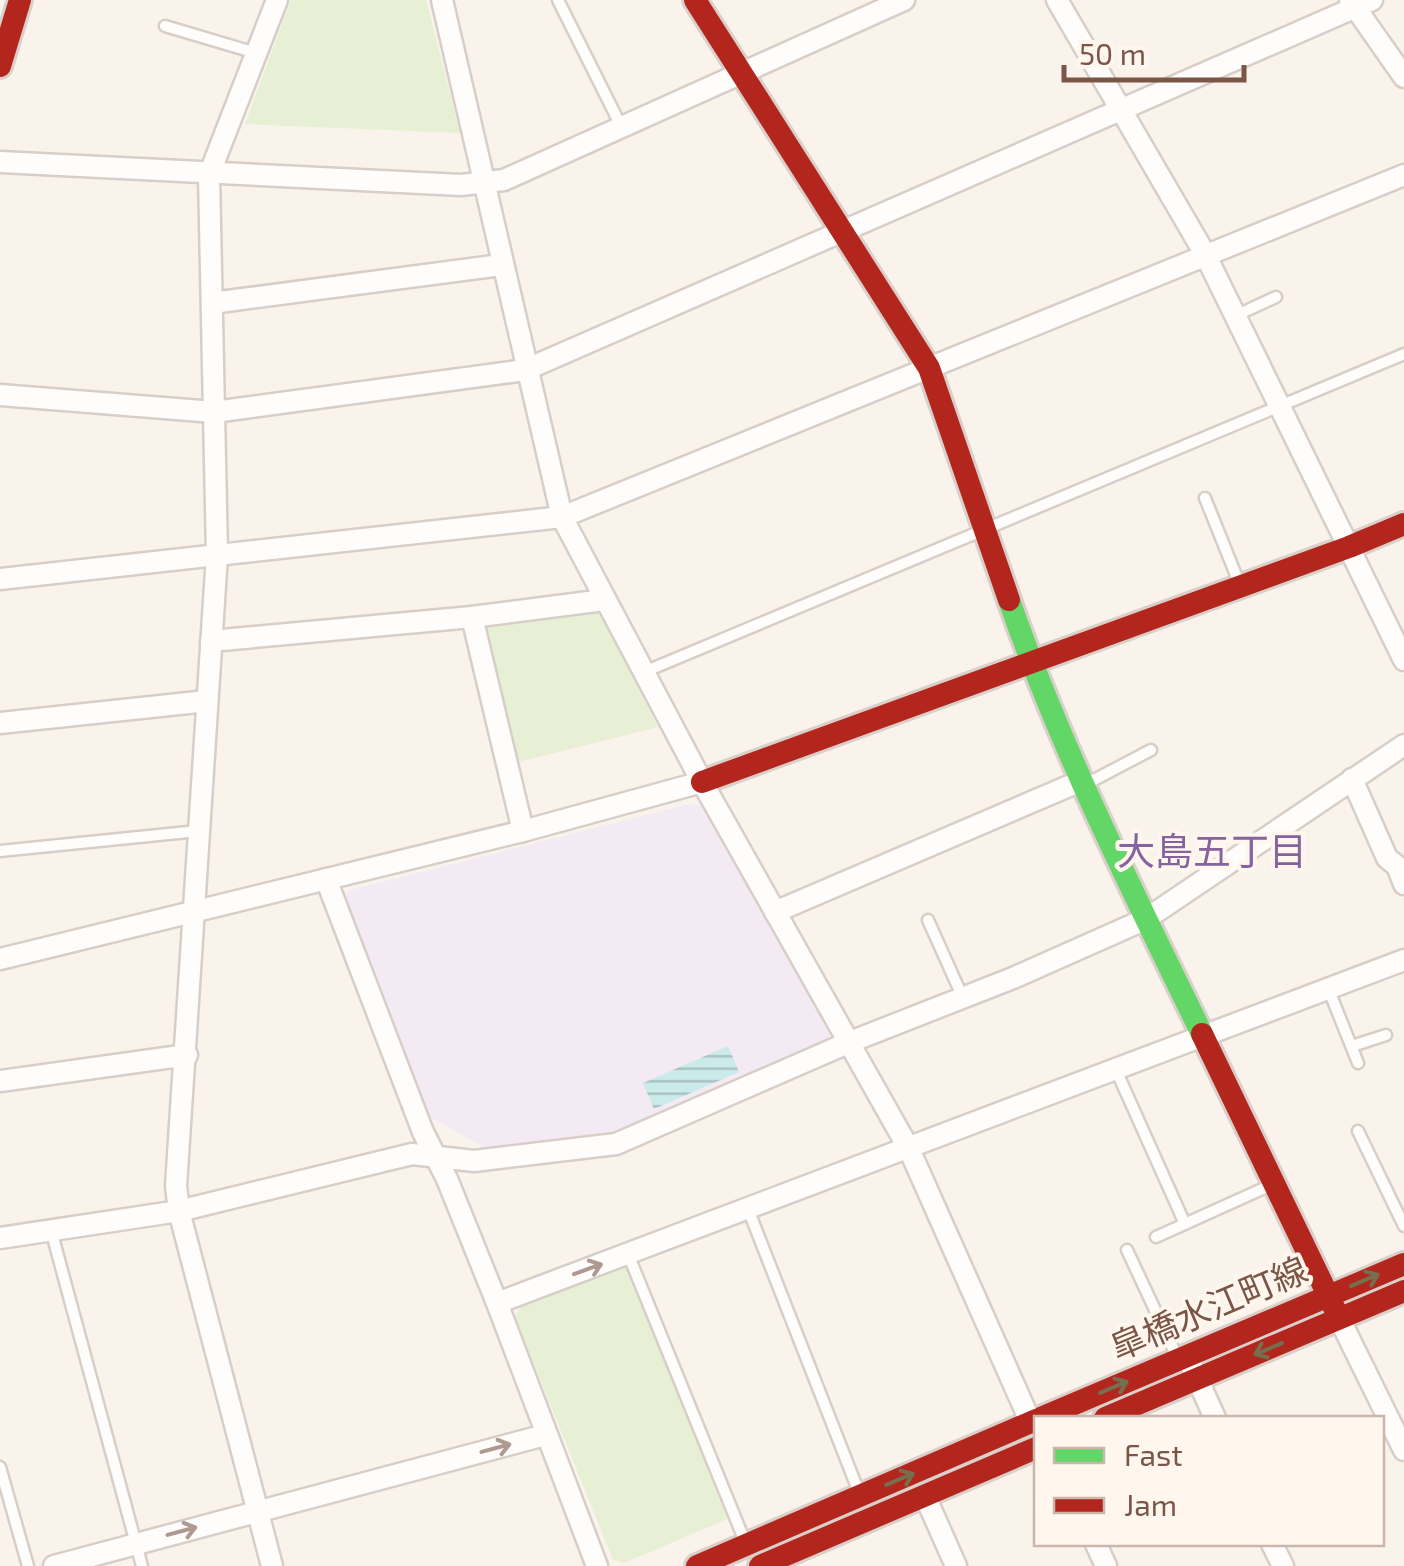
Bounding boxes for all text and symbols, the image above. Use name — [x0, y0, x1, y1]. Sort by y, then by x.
scale bar — [1064, 20, 1244, 82]
text: 50 m — [1079, 35, 1146, 71]
district label: 大島五丁目 — [1117, 827, 1307, 873]
street label: 皐橋水江町線 — [1103, 1247, 1313, 1368]
one-way arrow — [572, 1259, 603, 1277]
one-way arrow — [1350, 1270, 1380, 1288]
one-way arrow — [1254, 1341, 1284, 1359]
one-way arrow — [1098, 1377, 1129, 1395]
legend — [1034, 1416, 1384, 1546]
text: Fast — [1124, 1436, 1183, 1472]
one-way arrow — [480, 1437, 511, 1456]
one-way arrow — [885, 1469, 915, 1487]
text: Jam — [1124, 1486, 1177, 1522]
one-way arrow — [165, 1520, 197, 1539]

